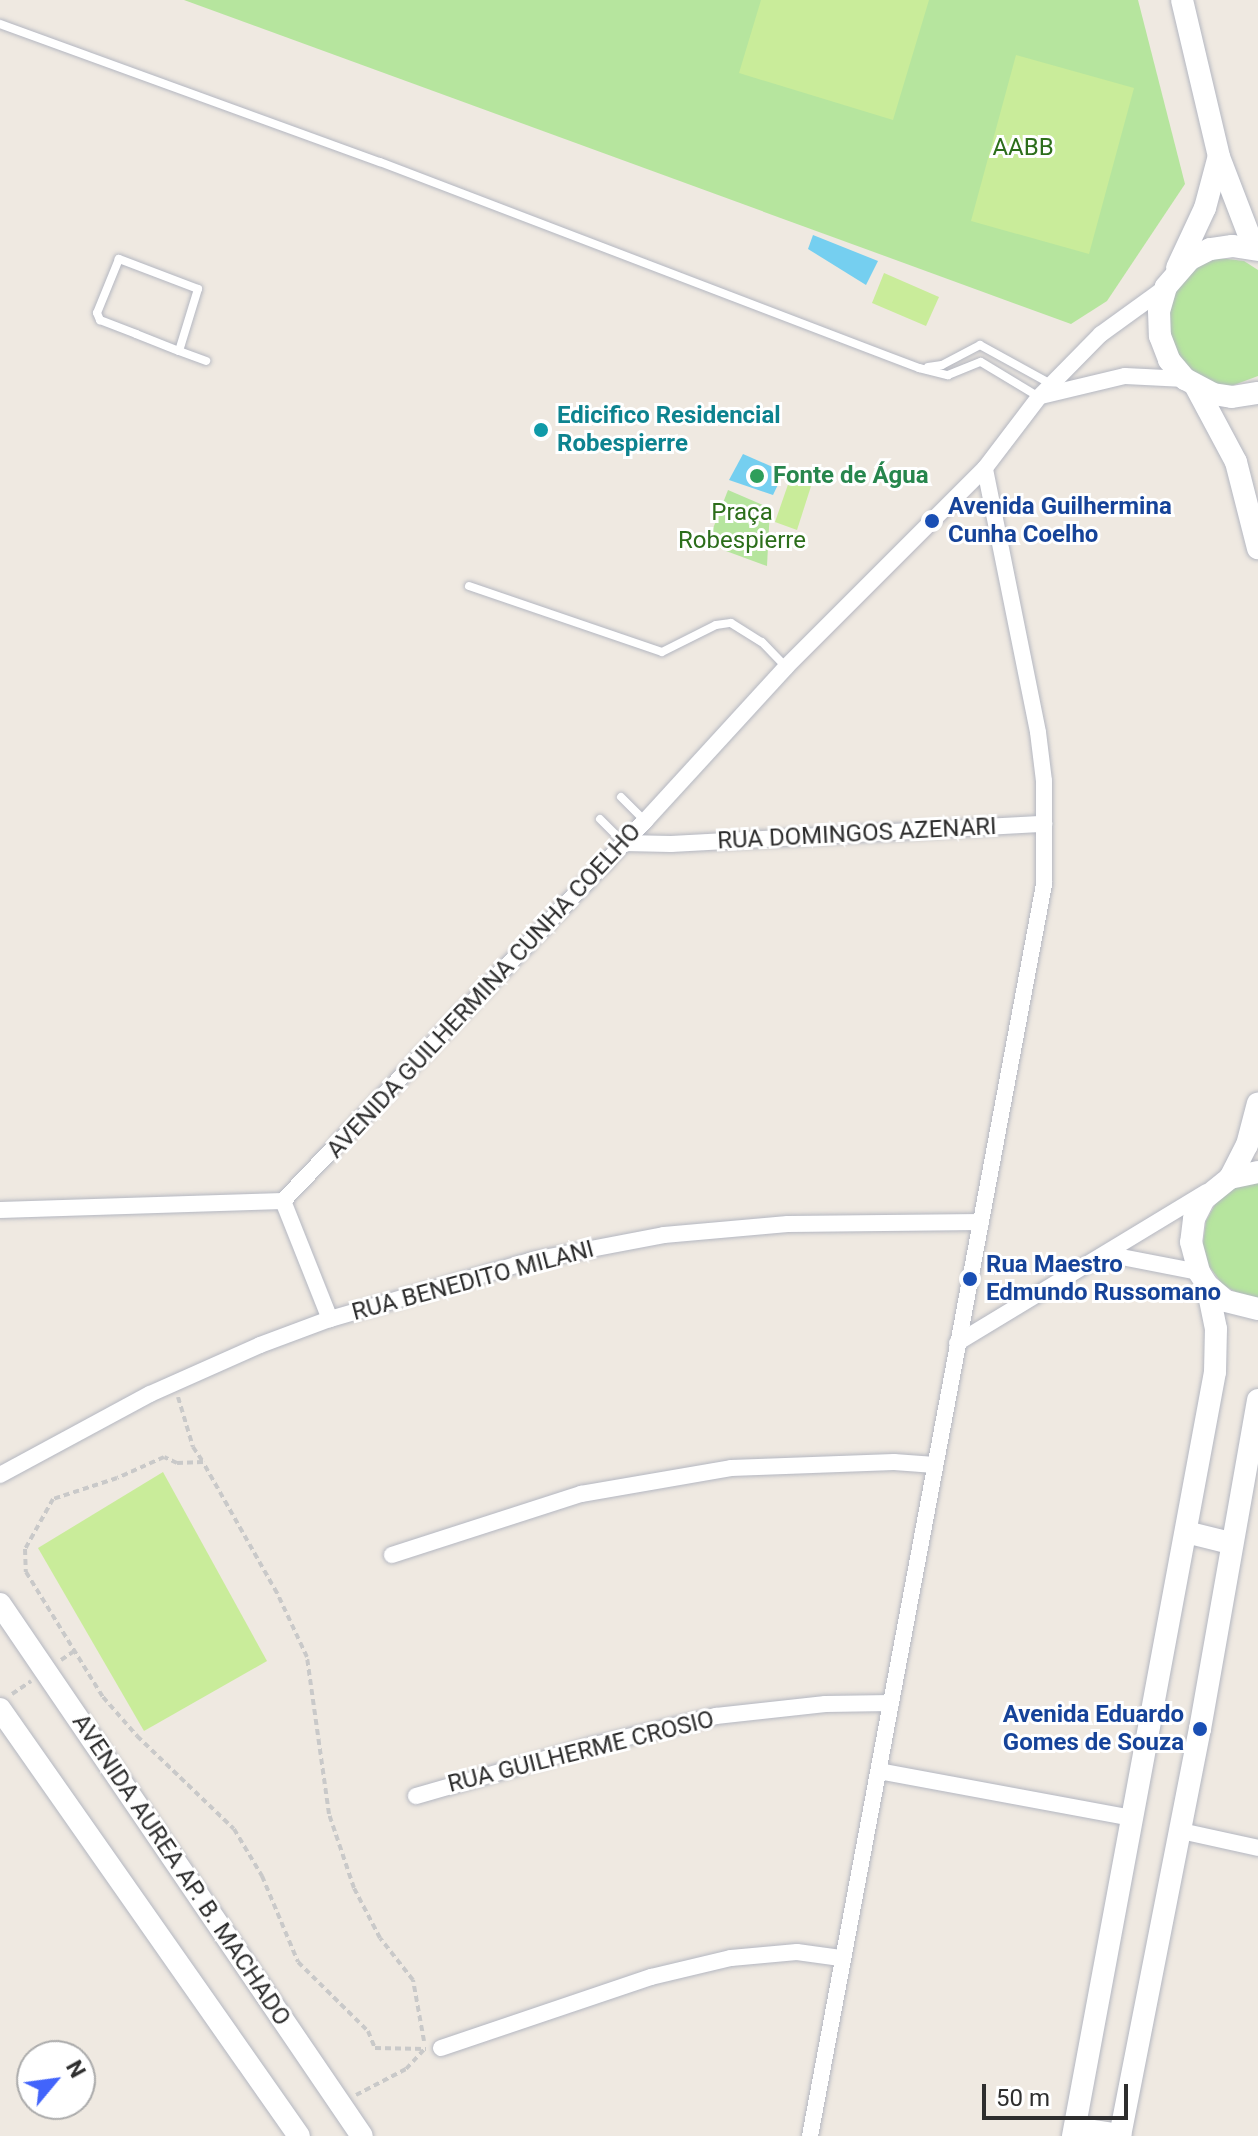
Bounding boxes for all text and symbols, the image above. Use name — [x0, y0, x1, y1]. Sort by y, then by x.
park label: AABB — [992, 134, 1054, 162]
place label: Edicifico Residencial Robespierre — [557, 402, 781, 458]
marker: Edicifico Residencial Robespierre — [532, 421, 550, 439]
place label: Fonte de Água — [773, 462, 929, 490]
marker: Fonte de Água — [748, 467, 766, 485]
place label: Avenida Guilhermina Cunha Coelho — [948, 493, 1172, 549]
park label: Praça Robespierre — [678, 499, 806, 555]
marker: Avenida Guilhermina Cunha Coelho — [923, 512, 941, 530]
street label: RUA DOMINGOS AZENARI — [717, 812, 997, 856]
street label: AVENIDA GUILHERMINA CUNHA COELHO — [321, 818, 647, 1164]
street label: RUA BENEDITO MILANI — [349, 1235, 597, 1327]
place label: Rua Maestro Edmundo Russomano — [986, 1251, 1221, 1307]
marker: Rua Maestro Edmundo Russomano — [961, 1270, 979, 1288]
place label: Avenida Eduardo Gomes de Souza — [1003, 1701, 1184, 1757]
street label: RUA GUILHERME CROSIO — [445, 1705, 717, 1799]
street label: AVENIDA AUREA AP. B. MACHADO — [66, 1709, 296, 2031]
marker: Avenida Eduardo Gomes de Souza — [1191, 1720, 1209, 1738]
north arrow — [16, 2040, 96, 2120]
text: N — [61, 2056, 90, 2082]
scale bar — [986, 2068, 1132, 2118]
text: 50 m — [996, 2084, 1050, 2112]

